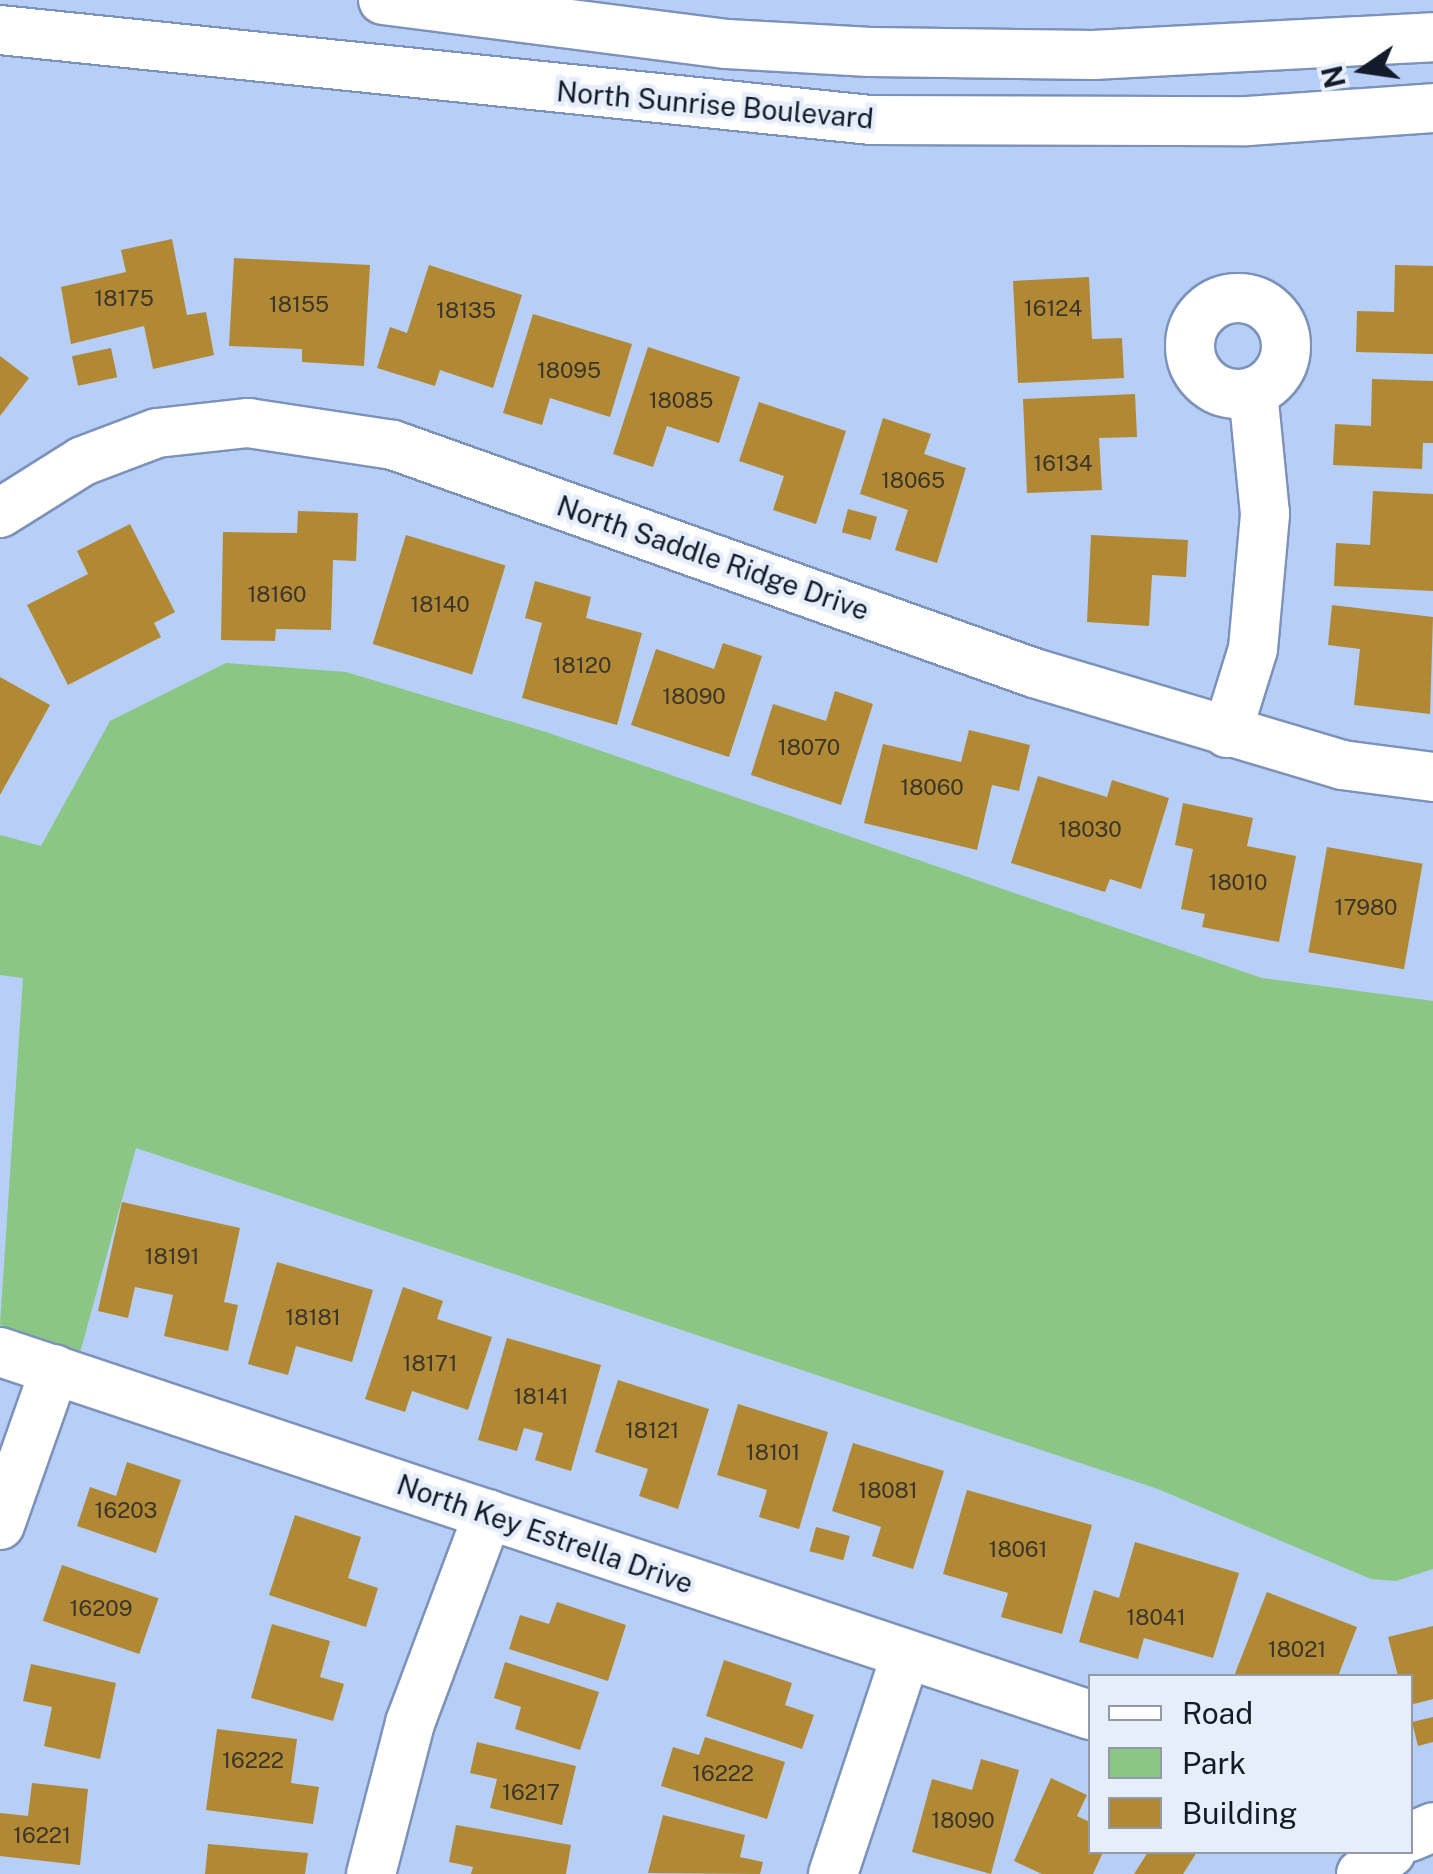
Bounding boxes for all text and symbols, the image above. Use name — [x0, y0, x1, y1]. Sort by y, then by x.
north arrow — [1313, 20, 1413, 120]
text: N — [1315, 62, 1352, 91]
street label: North Sunrise Boulevard — [555, 74, 875, 136]
house number: 18175 — [94, 286, 154, 312]
house number: 18155 — [269, 292, 329, 318]
house number: 16124 — [1024, 296, 1082, 322]
house number: 18135 — [436, 298, 496, 324]
house number: 18095 — [537, 358, 601, 384]
house number: 18085 — [649, 388, 713, 414]
house number: 16134 — [1033, 451, 1093, 477]
house number: 18065 — [881, 468, 945, 494]
street label: North Saddle Ridge Drive — [552, 489, 874, 627]
house number: 18160 — [247, 582, 307, 608]
house number: 18140 — [410, 592, 470, 618]
house number: 18120 — [553, 653, 611, 679]
house number: 18090 — [662, 684, 726, 710]
house number: 18070 — [778, 735, 840, 761]
house number: 18060 — [900, 775, 964, 801]
house number: 18030 — [1058, 817, 1122, 843]
house number: 18010 — [1209, 870, 1267, 896]
house number: 17980 — [1335, 895, 1397, 921]
house number: 18191 — [145, 1244, 199, 1270]
house number: 18181 — [285, 1305, 341, 1331]
house number: 18171 — [403, 1351, 457, 1377]
house number: 18141 — [514, 1384, 568, 1410]
house number: 18121 — [625, 1418, 679, 1444]
house number: 18101 — [746, 1440, 800, 1466]
street label: North Key Estrella Drive — [393, 1467, 697, 1601]
house number: 18081 — [858, 1478, 918, 1504]
house number: 16203 — [95, 1498, 157, 1524]
house number: 18061 — [988, 1537, 1048, 1563]
house number: 16209 — [70, 1596, 132, 1622]
house number: 18041 — [1126, 1605, 1186, 1631]
house number: 18021 — [1268, 1637, 1326, 1663]
legend — [1088, 1674, 1413, 1854]
text: Road — [1182, 1695, 1253, 1731]
text: Park — [1182, 1745, 1246, 1781]
house number: 16222 — [222, 1748, 284, 1774]
house number: 16222 — [692, 1761, 754, 1787]
house number: 16217 — [502, 1780, 560, 1806]
text: Building — [1182, 1795, 1297, 1831]
house number: 18090 — [931, 1808, 995, 1834]
house number: 16221 — [13, 1823, 71, 1849]

